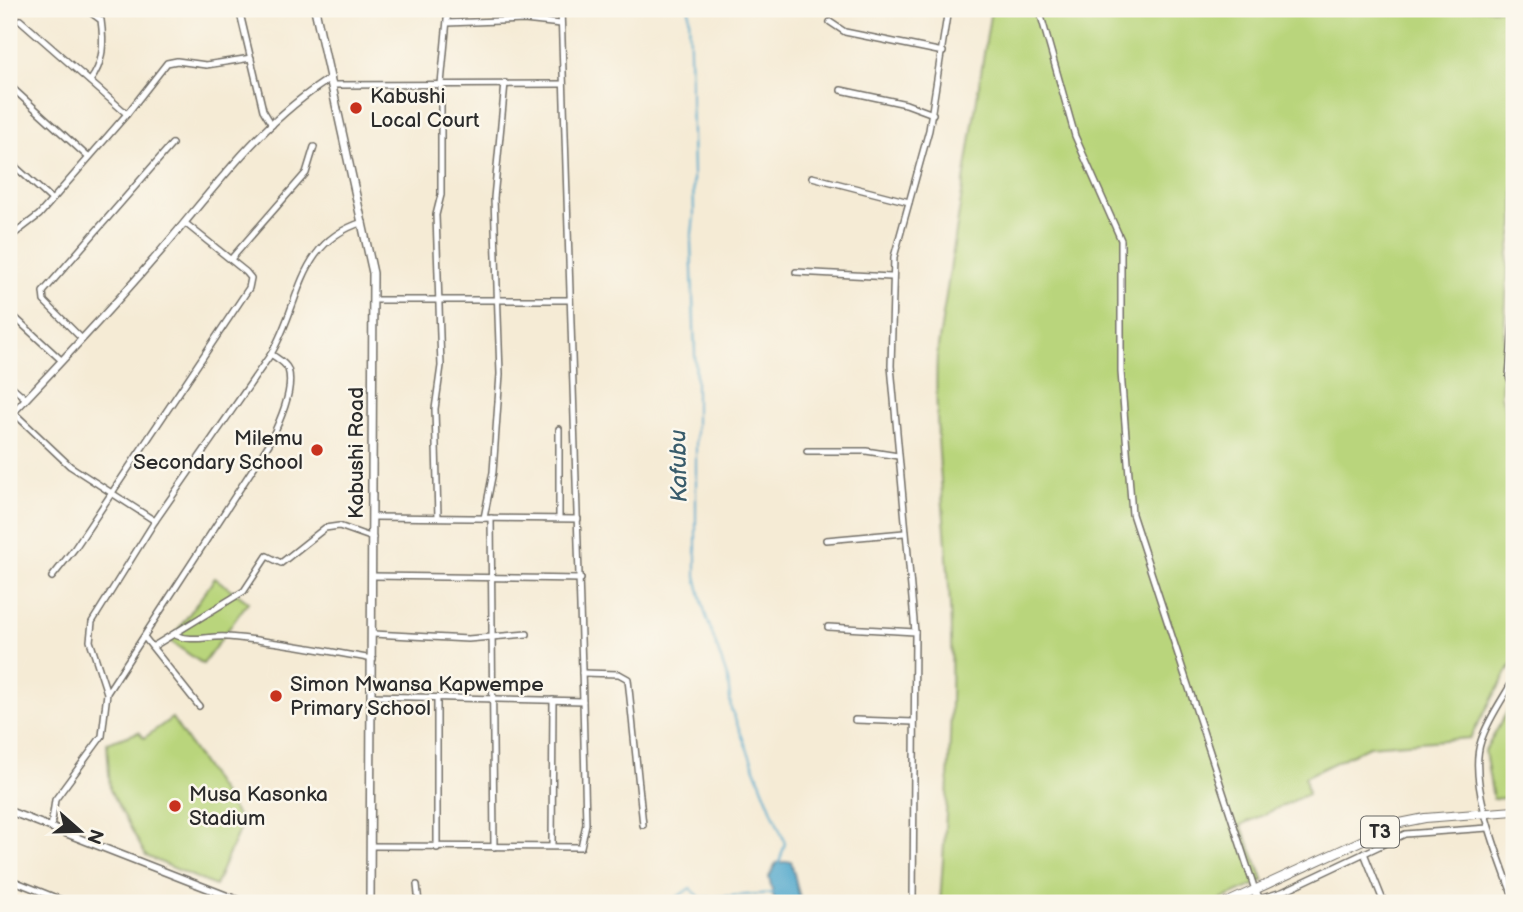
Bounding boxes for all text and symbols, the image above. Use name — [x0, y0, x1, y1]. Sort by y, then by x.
place label: Kabushi Local Court — [370, 84, 480, 133]
marker: Kabushi Local Court — [348, 100, 364, 116]
street label: Kabushi Road — [344, 387, 369, 519]
place label: Milemu Secondary School — [133, 426, 303, 475]
water label: Kafubu — [664, 429, 694, 503]
marker: Milemu Secondary School — [309, 442, 325, 458]
place label: Simon Mwansa Kapwempe Primary School — [290, 672, 544, 721]
marker: Simon Mwansa Kapwempe Primary School — [268, 688, 284, 704]
place label: Musa Kasonka Stadium — [189, 782, 328, 831]
north arrow — [46, 796, 116, 866]
marker: Musa Kasonka Stadium — [167, 798, 183, 814]
road number: T3 — [1361, 817, 1399, 848]
text: N — [81, 826, 108, 847]

